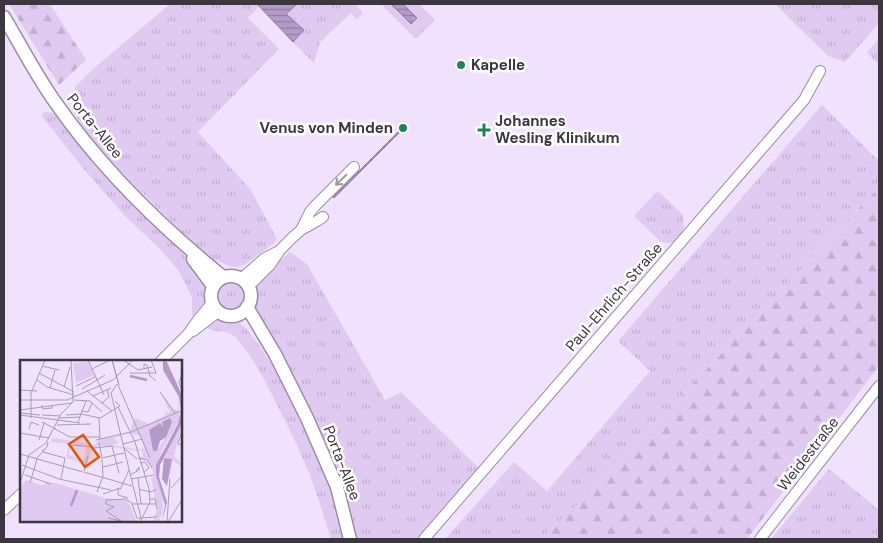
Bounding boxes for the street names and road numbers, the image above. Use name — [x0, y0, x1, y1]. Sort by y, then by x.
street label: Porta-Allee — [63, 89, 127, 163]
street label: Paul-Ehrlich-Straße — [561, 238, 667, 356]
street label: Weidestraße — [773, 413, 843, 495]
street label: Porta-Allee — [319, 423, 365, 503]

